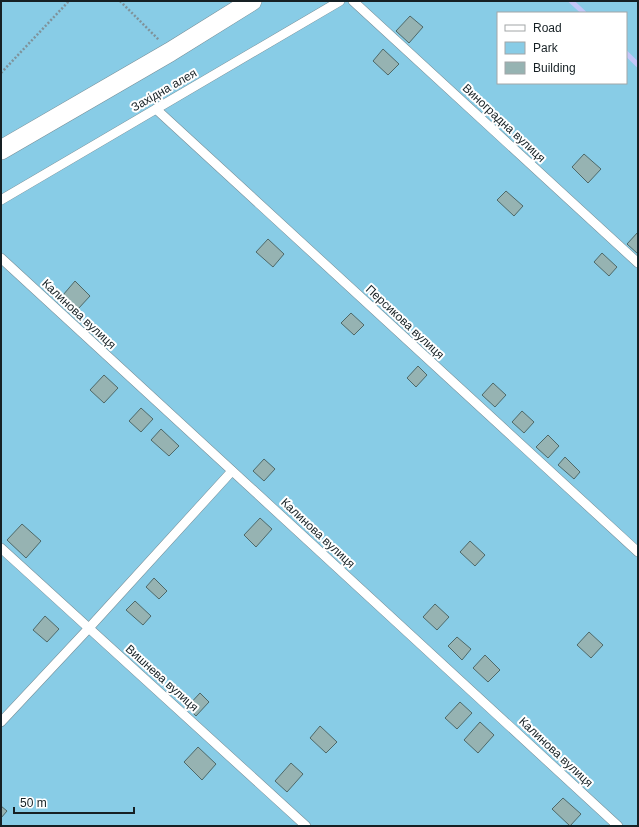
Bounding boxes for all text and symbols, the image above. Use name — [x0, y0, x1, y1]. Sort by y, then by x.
legend — [497, 12, 627, 84]
text: Road — [533, 21, 562, 35]
text: Park — [533, 41, 559, 55]
text: Building — [533, 61, 576, 75]
street label: Західна алея — [129, 66, 199, 114]
street label: Виноградна вулиця — [460, 81, 548, 165]
street label: Калинова вулиця — [39, 276, 119, 352]
street label: Персикова вулиця — [363, 282, 447, 362]
street label: Калинова вулиця — [278, 495, 358, 571]
street label: Вишнева вулиця — [123, 642, 201, 714]
street label: Калинова вулиця — [516, 714, 596, 790]
scale bar — [14, 789, 134, 815]
text: 50 m — [20, 796, 47, 810]

